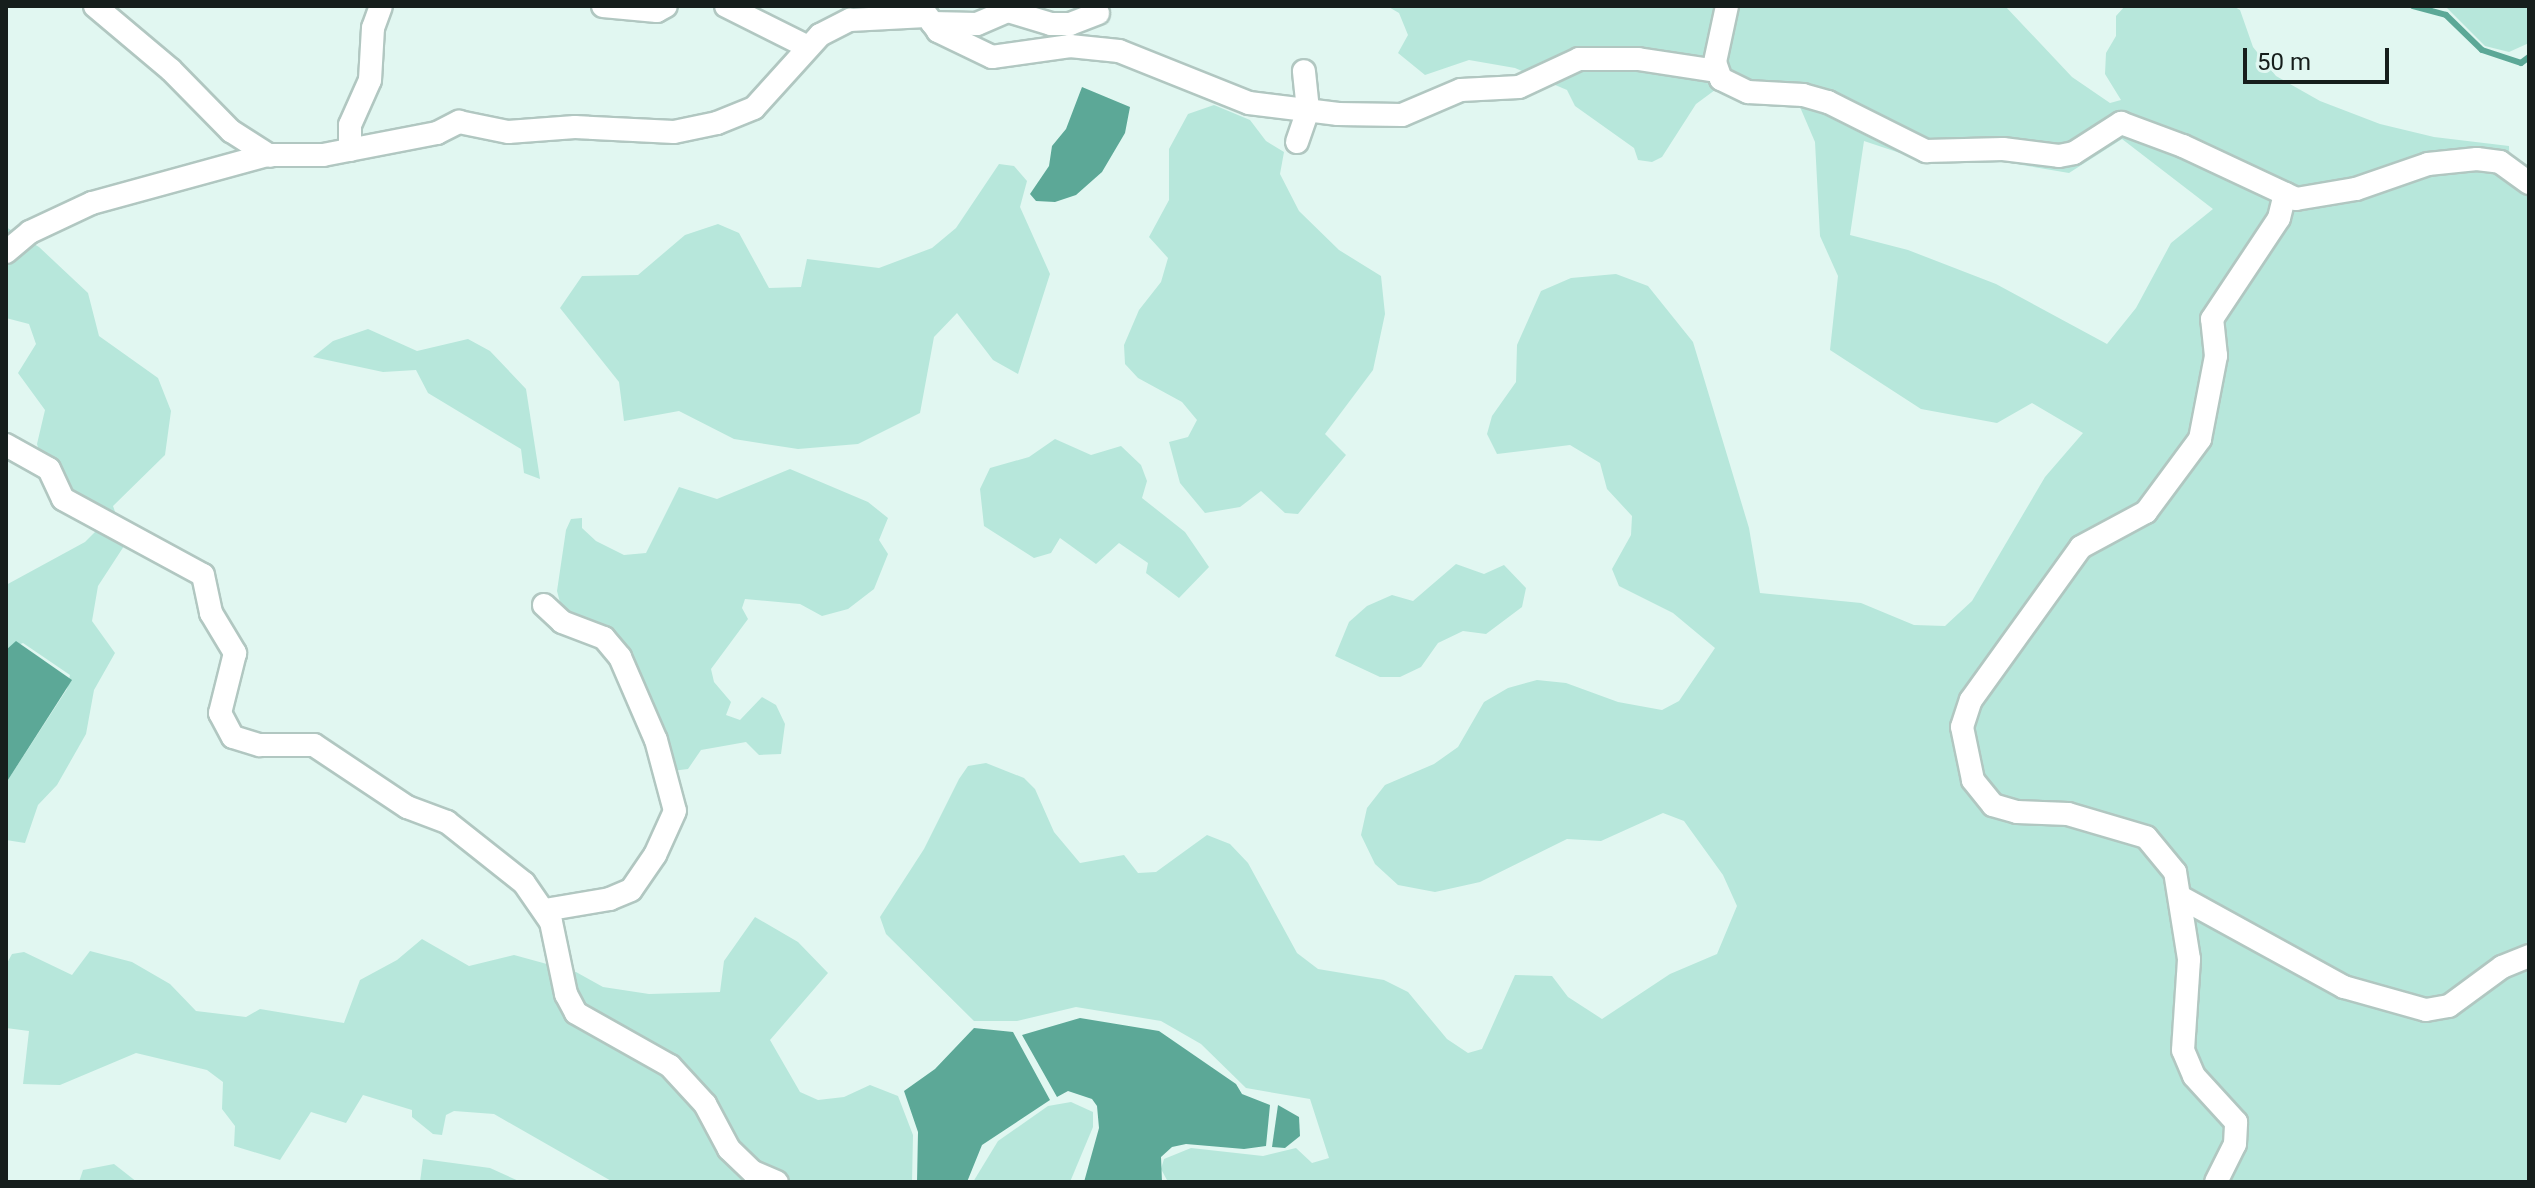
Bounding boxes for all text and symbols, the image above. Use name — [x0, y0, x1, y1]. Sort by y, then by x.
scale bar — [2247, 32, 2393, 82]
text: 50 m — [2257, 48, 2311, 76]

